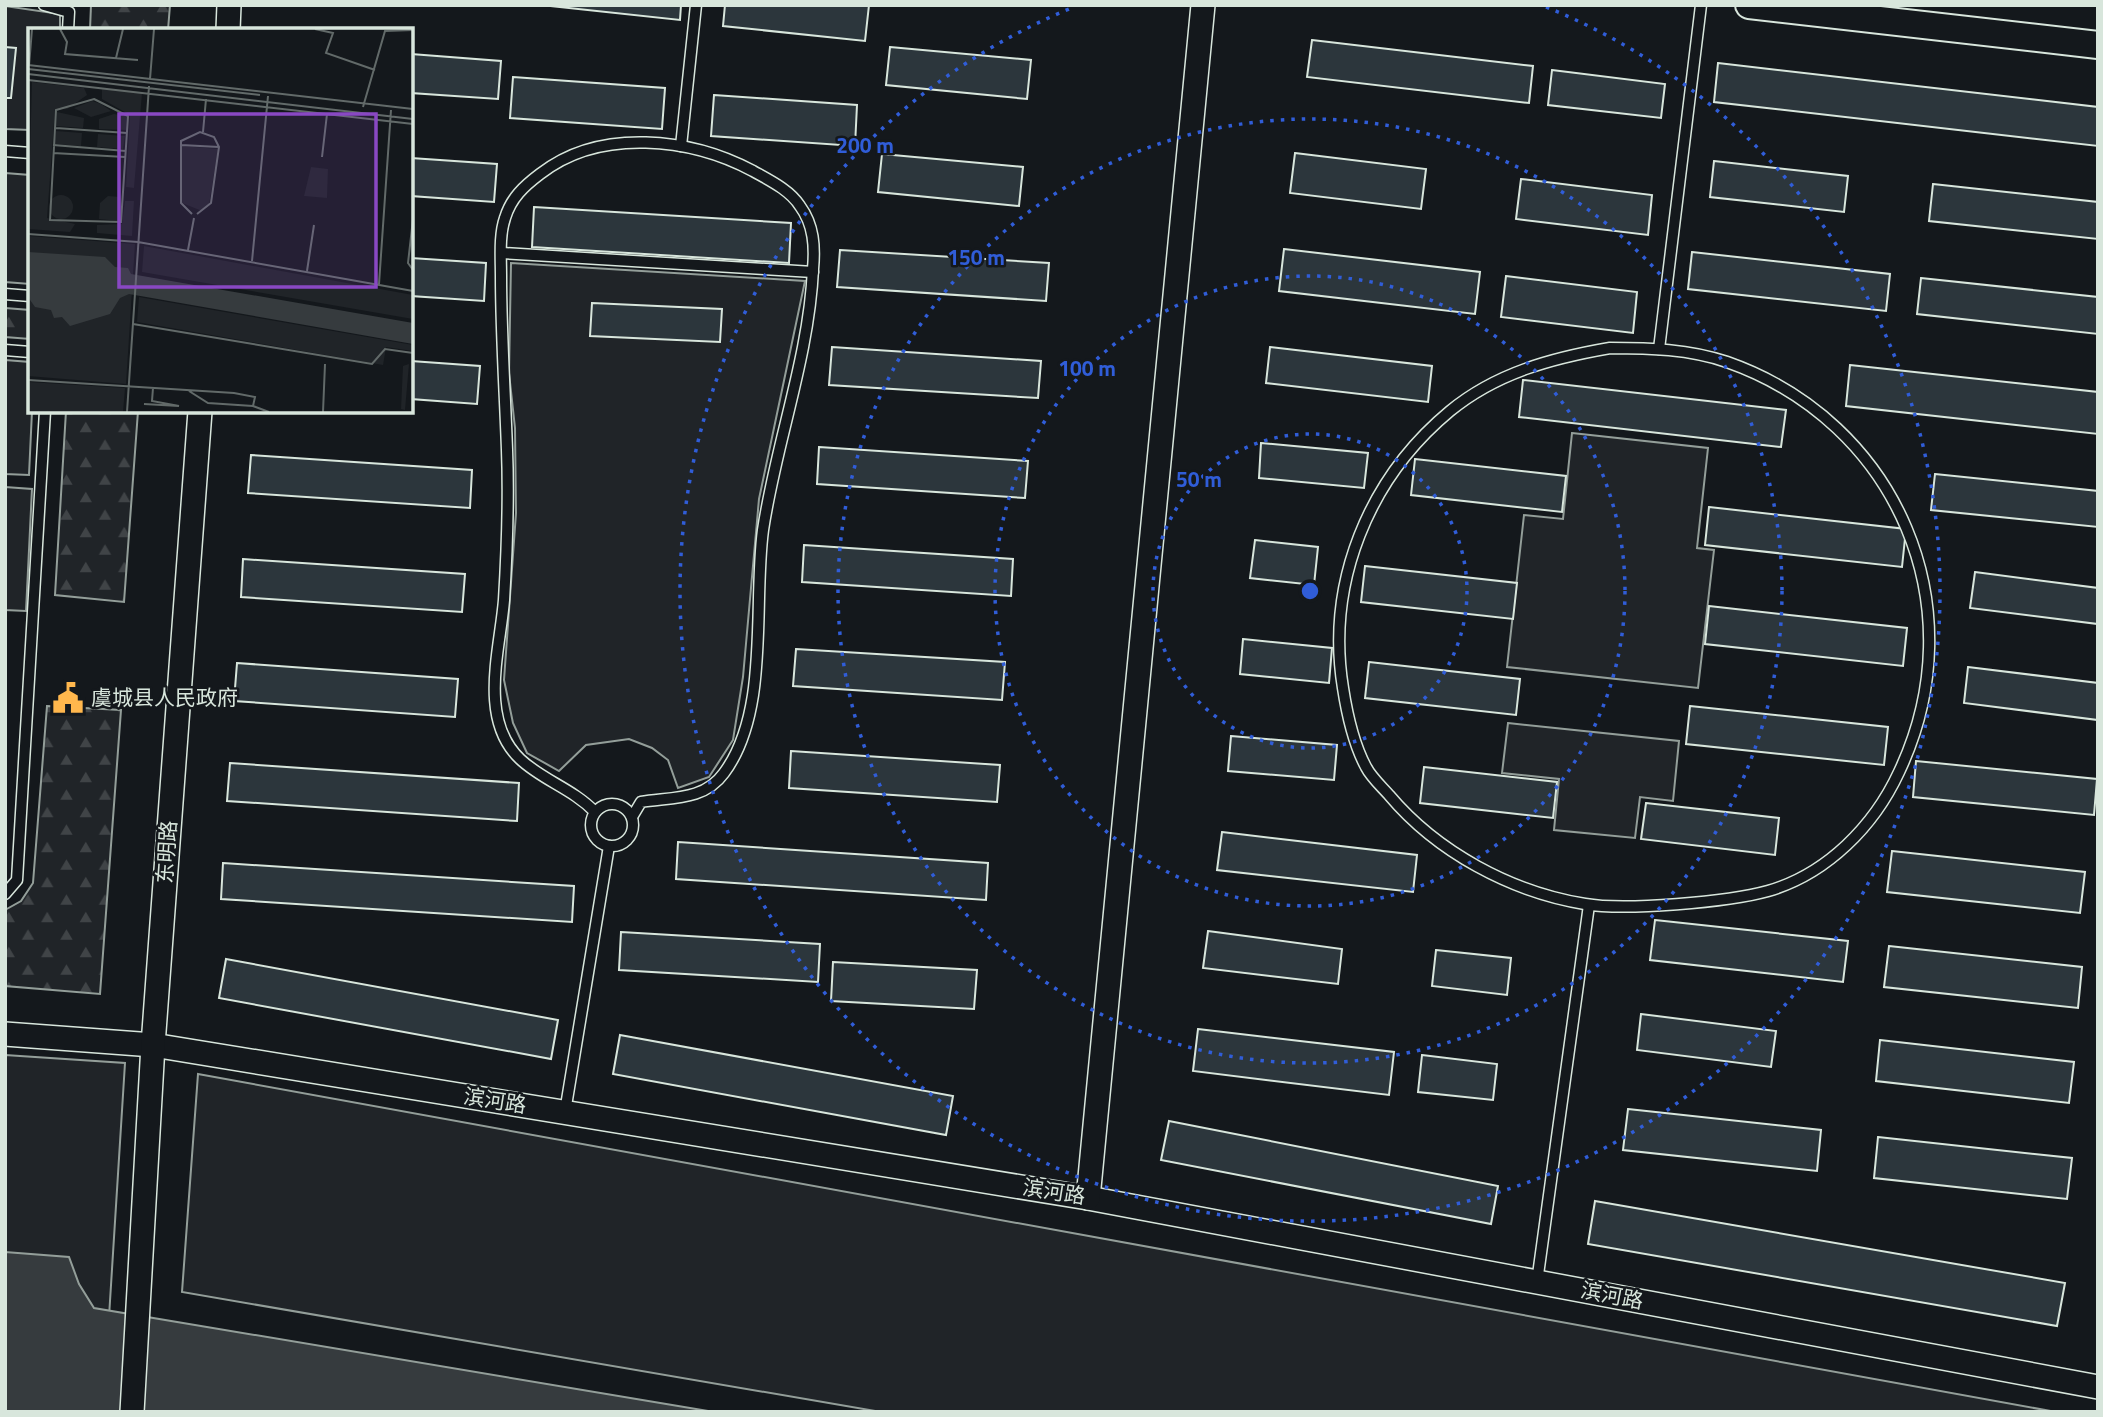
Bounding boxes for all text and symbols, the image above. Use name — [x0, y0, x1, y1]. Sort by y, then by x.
inset map — [28, 28, 413, 413]
text: 200 m — [836, 129, 894, 161]
text: 150 m — [947, 241, 1005, 273]
text: 100 m — [1058, 352, 1116, 384]
text: 50 m — [1176, 463, 1222, 495]
centre of rings — [1298, 579, 1322, 603]
public building icon: 虞城县人民政府 — [51, 681, 85, 715]
place label: 虞城县人民政府 — [91, 681, 238, 713]
street label: 东明路 — [148, 819, 184, 884]
street label: 滨河路 — [462, 1079, 529, 1121]
street label: 滨河路 — [1021, 1170, 1088, 1212]
street label: 滨河路 — [1578, 1273, 1646, 1317]

